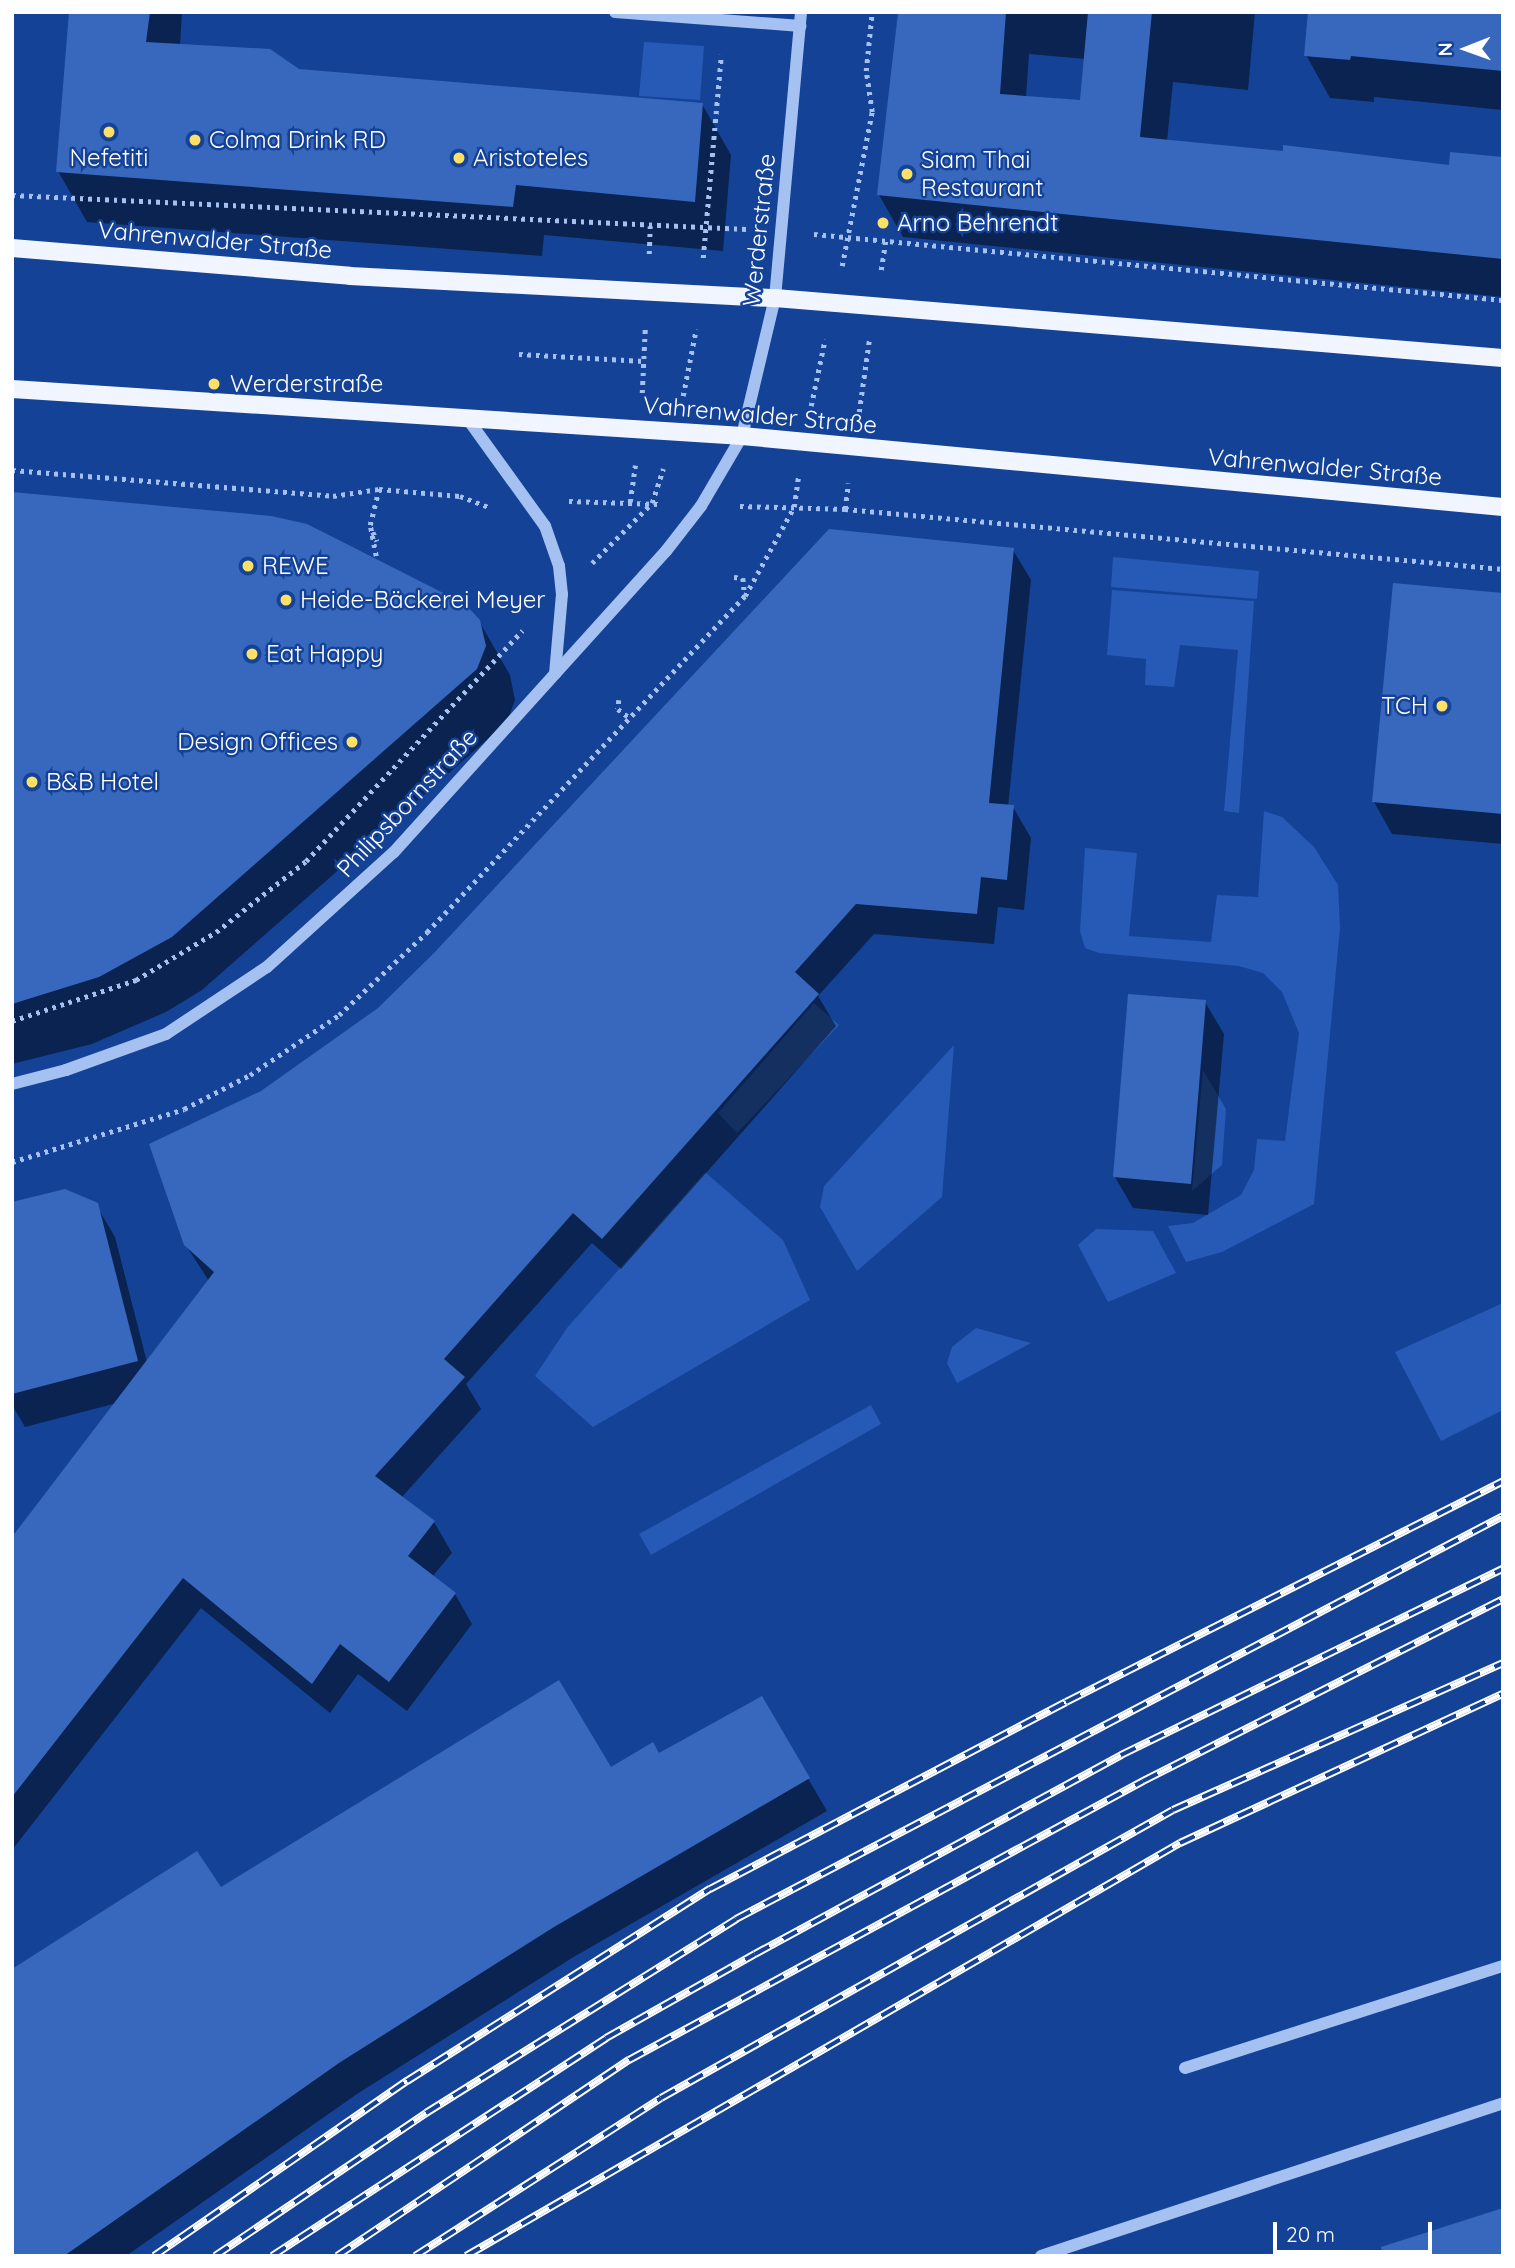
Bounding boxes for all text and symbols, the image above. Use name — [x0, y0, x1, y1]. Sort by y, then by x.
north arrow — [1431, 14, 1501, 84]
text: N — [1433, 42, 1457, 57]
marker: Nefetiti — [101, 124, 117, 140]
place label: Colma Drink RD — [209, 126, 386, 154]
marker: Colma Drink RD — [187, 132, 203, 148]
place label: Nefetiti — [70, 144, 148, 172]
place label: Aristoteles — [473, 144, 588, 172]
place label: Siam Thai Restaurant — [921, 146, 1043, 202]
marker: Aristoteles — [451, 150, 467, 166]
street label: Werderstraße — [737, 152, 781, 308]
marker: Siam Thai Restaurant — [899, 166, 915, 182]
place label: Arno Behrendt — [897, 209, 1058, 237]
street label: Vahrenwalder Straße — [97, 215, 333, 265]
marker: Arno Behrendt — [875, 215, 891, 231]
place label: Werderstraße — [230, 370, 383, 398]
marker: Werderstraße — [204, 374, 224, 394]
street label: Vahrenwalder Straße — [642, 390, 878, 440]
street label: Vahrenwalder Straße — [1207, 442, 1443, 492]
place label: REWE — [262, 552, 329, 580]
marker: REWE — [240, 558, 256, 574]
place label: Heide-Bäckerei Meyer — [300, 586, 545, 614]
marker: Heide-Bäckerei Meyer — [278, 592, 294, 608]
place label: Eat Happy — [266, 640, 383, 668]
marker: Eat Happy — [244, 646, 260, 662]
place label: TCH — [1381, 692, 1428, 720]
marker: TCH — [1434, 698, 1450, 714]
street label: Philipsbornstraße — [331, 723, 483, 883]
place label: Design Offices — [177, 728, 338, 756]
marker: Design Offices — [344, 734, 360, 750]
place label: B&B Hotel — [46, 768, 159, 796]
marker: B&B Hotel — [24, 774, 40, 790]
scale bar — [1277, 2208, 1436, 2252]
text: 20 m — [1286, 2221, 1335, 2247]

